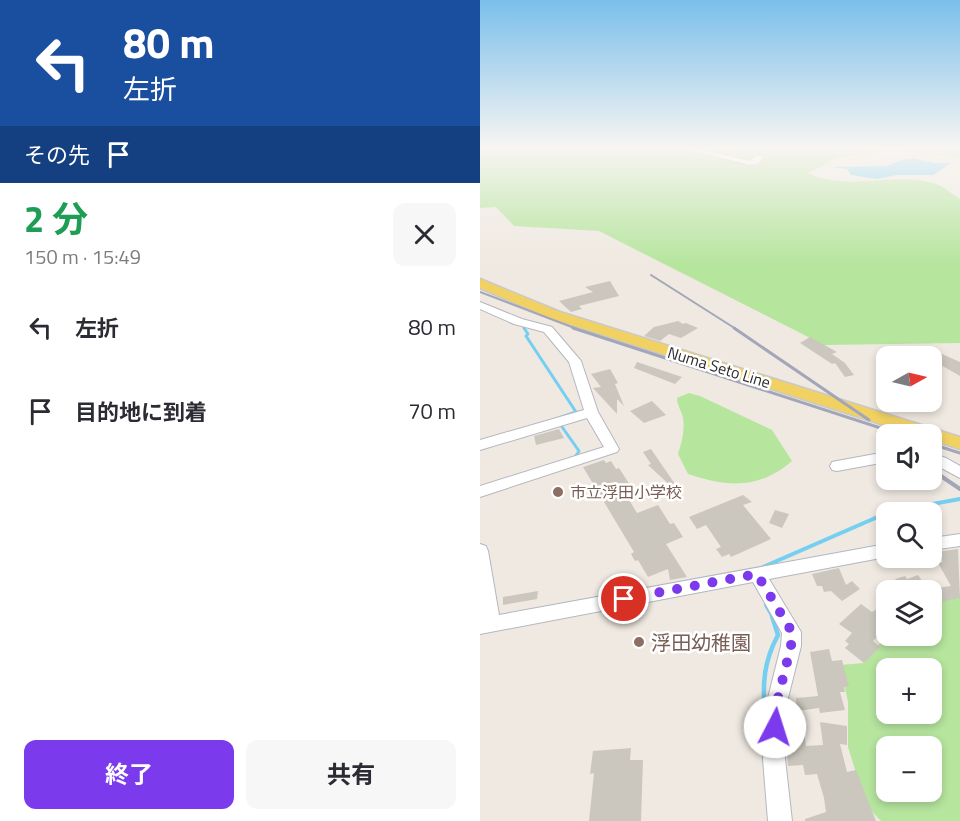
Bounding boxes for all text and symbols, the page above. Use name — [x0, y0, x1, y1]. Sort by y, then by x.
text: 80 m — [123, 10, 215, 74]
icon: left — [24, 24, 102, 102]
text: 左折 — [123, 68, 177, 109]
text: その先 — [24, 138, 90, 172]
icon: arrive — [102, 138, 135, 171]
text: 2 分 — [24, 191, 88, 246]
button: close — [393, 203, 456, 266]
text: 150 m · 15:49 — [24, 241, 141, 272]
text: 80 m — [408, 310, 456, 344]
icon: left — [24, 311, 57, 344]
text: 左折 — [75, 311, 119, 345]
street label: Numa Seto Line — [665, 340, 773, 394]
north arrow — [876, 346, 942, 412]
map controls — [876, 346, 942, 802]
text: 70 m — [408, 394, 456, 428]
icon: arrive — [24, 395, 57, 428]
text: 目的地に到着 — [75, 395, 207, 429]
button: sound — [876, 424, 942, 490]
place label: 市立浮田小学校 — [570, 480, 682, 504]
marker: 市立浮田小学校 — [551, 485, 565, 499]
button: search — [876, 502, 942, 568]
pin — [598, 573, 649, 624]
button: layers — [876, 580, 942, 646]
icon: arrive — [607, 582, 640, 615]
place label: 浮田幼稚園 — [651, 627, 751, 658]
marker: 浮田幼稚園 — [632, 635, 646, 649]
button: + — [876, 658, 942, 724]
position arrow — [743, 695, 807, 759]
button: − — [876, 736, 942, 802]
button: 終了 — [24, 740, 234, 809]
button: 共有 — [246, 740, 456, 809]

